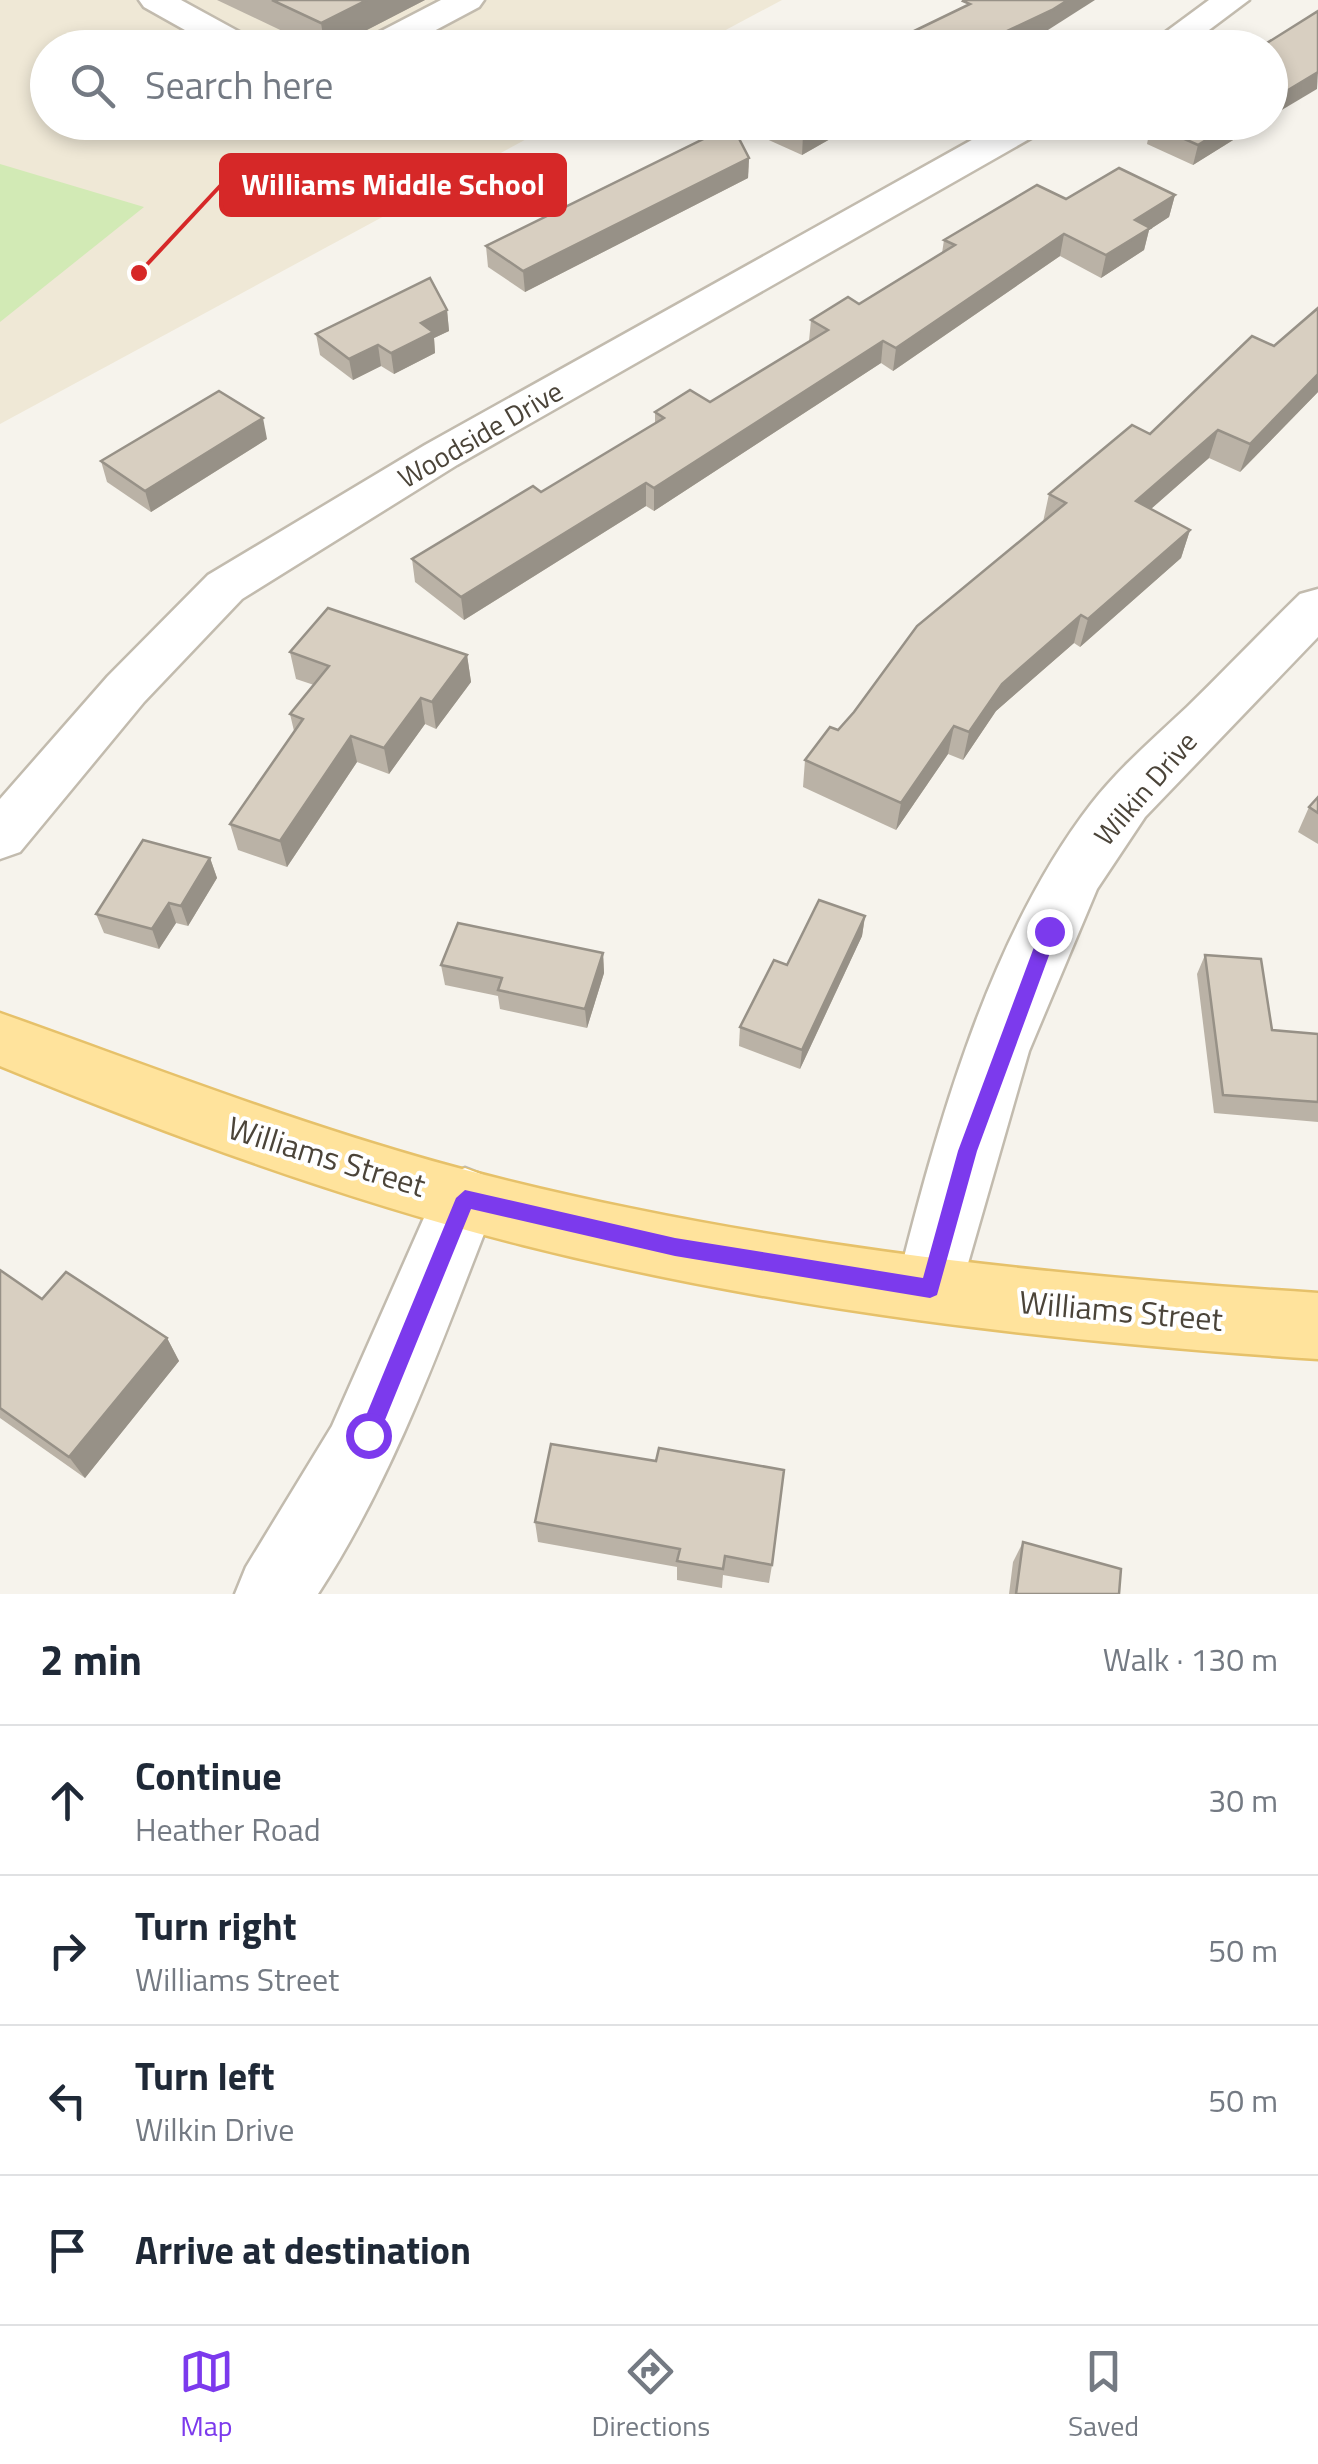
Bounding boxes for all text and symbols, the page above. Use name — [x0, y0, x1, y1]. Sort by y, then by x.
search box — [30, 30, 1288, 140]
text: Search here — [145, 56, 333, 114]
icon: search — [65, 58, 120, 113]
callout: Williams Middle School — [221, 155, 565, 215]
text: Williams Middle School — [241, 161, 545, 207]
street label: Woodside Drive — [390, 369, 570, 499]
street label: Wilkin Drive — [1083, 721, 1207, 855]
route end — [1027, 909, 1073, 955]
street label: Williams Street — [222, 1103, 432, 1209]
street label: Williams Street — [1017, 1277, 1225, 1343]
route start — [346, 1413, 392, 1459]
text: 2 min — [40, 1627, 142, 1691]
text: Walk · 130 m — [1103, 1635, 1278, 1683]
text: Continue — [135, 1747, 282, 1805]
icon: ahead — [40, 1773, 95, 1828]
text: 30 m — [1208, 1776, 1278, 1824]
text: Heather Road — [135, 1805, 321, 1853]
text: Turn right — [135, 1897, 297, 1955]
icon: right — [40, 1923, 95, 1978]
text: 50 m — [1208, 1926, 1278, 1974]
text: Williams Street — [135, 1955, 339, 2003]
text: Turn left — [135, 2047, 275, 2105]
icon: left — [40, 2073, 95, 2128]
text: 50 m — [1208, 2076, 1278, 2124]
text: Wilkin Drive — [135, 2105, 294, 2153]
text: Arrive at destination — [135, 2221, 471, 2279]
icon: arrive — [40, 2223, 95, 2278]
tab: Map — [179, 2344, 234, 2447]
tab: Directions — [592, 2344, 710, 2447]
tab: Saved — [1068, 2344, 1139, 2447]

